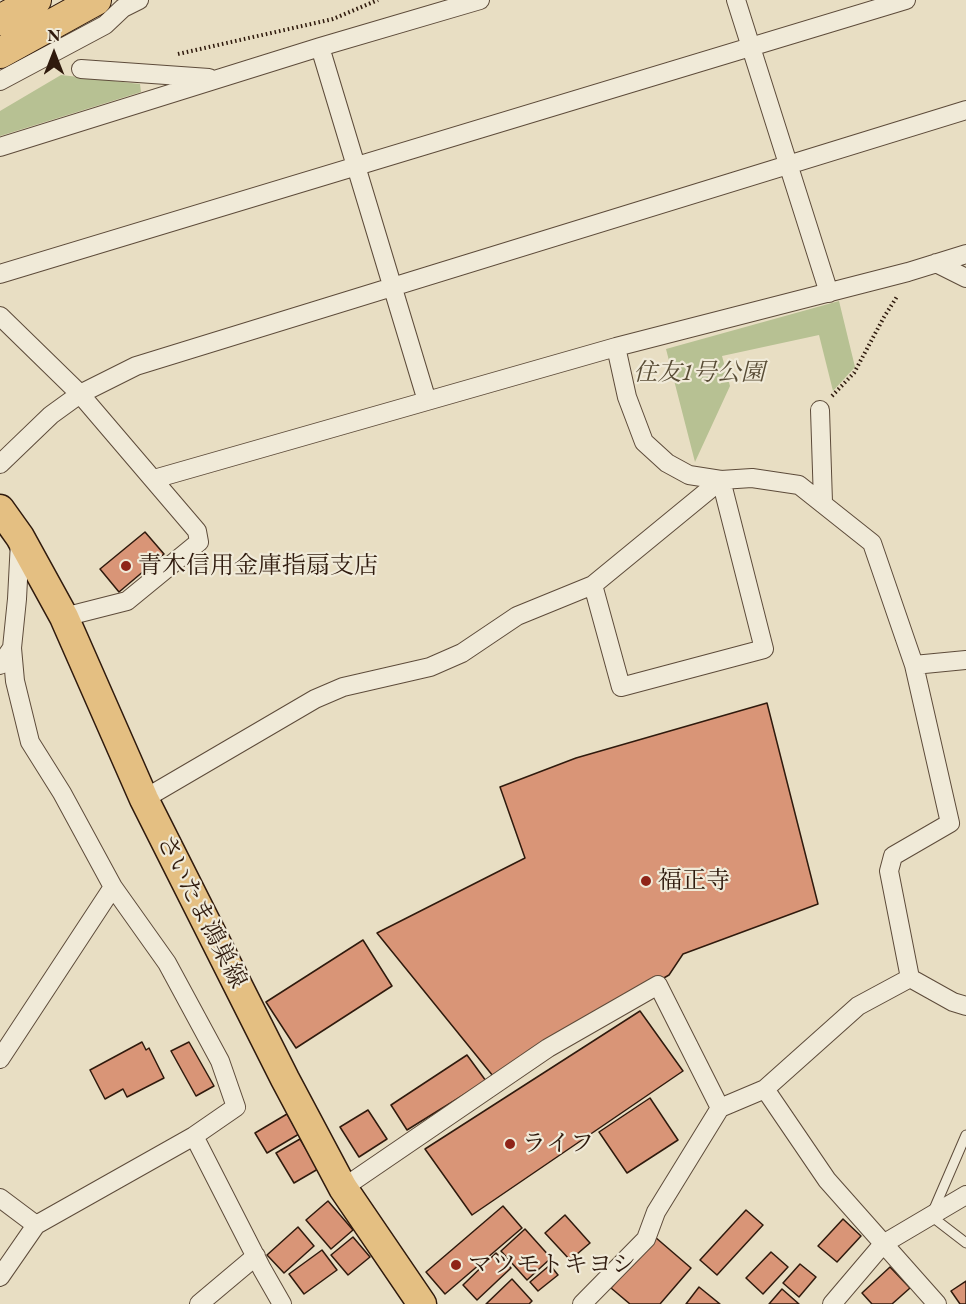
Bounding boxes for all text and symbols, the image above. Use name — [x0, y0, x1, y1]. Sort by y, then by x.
north arrow — [24, 24, 84, 84]
text: N — [48, 25, 60, 46]
park label: 住友1号公園 — [633, 359, 765, 387]
place label: 青木信用金庫指扇支店 — [138, 552, 378, 580]
marker: 青木信用金庫指扇支店 — [119, 559, 133, 573]
street label: さいたま鴻巣線 — [150, 831, 252, 993]
place label: 福正寺 — [658, 867, 730, 895]
marker: 福正寺 — [639, 874, 653, 888]
place label: ライフ — [522, 1130, 594, 1158]
marker: ライフ — [503, 1137, 517, 1151]
place label: マツモトキヨシ — [468, 1251, 636, 1279]
marker: マツモトキヨシ — [449, 1258, 463, 1272]

